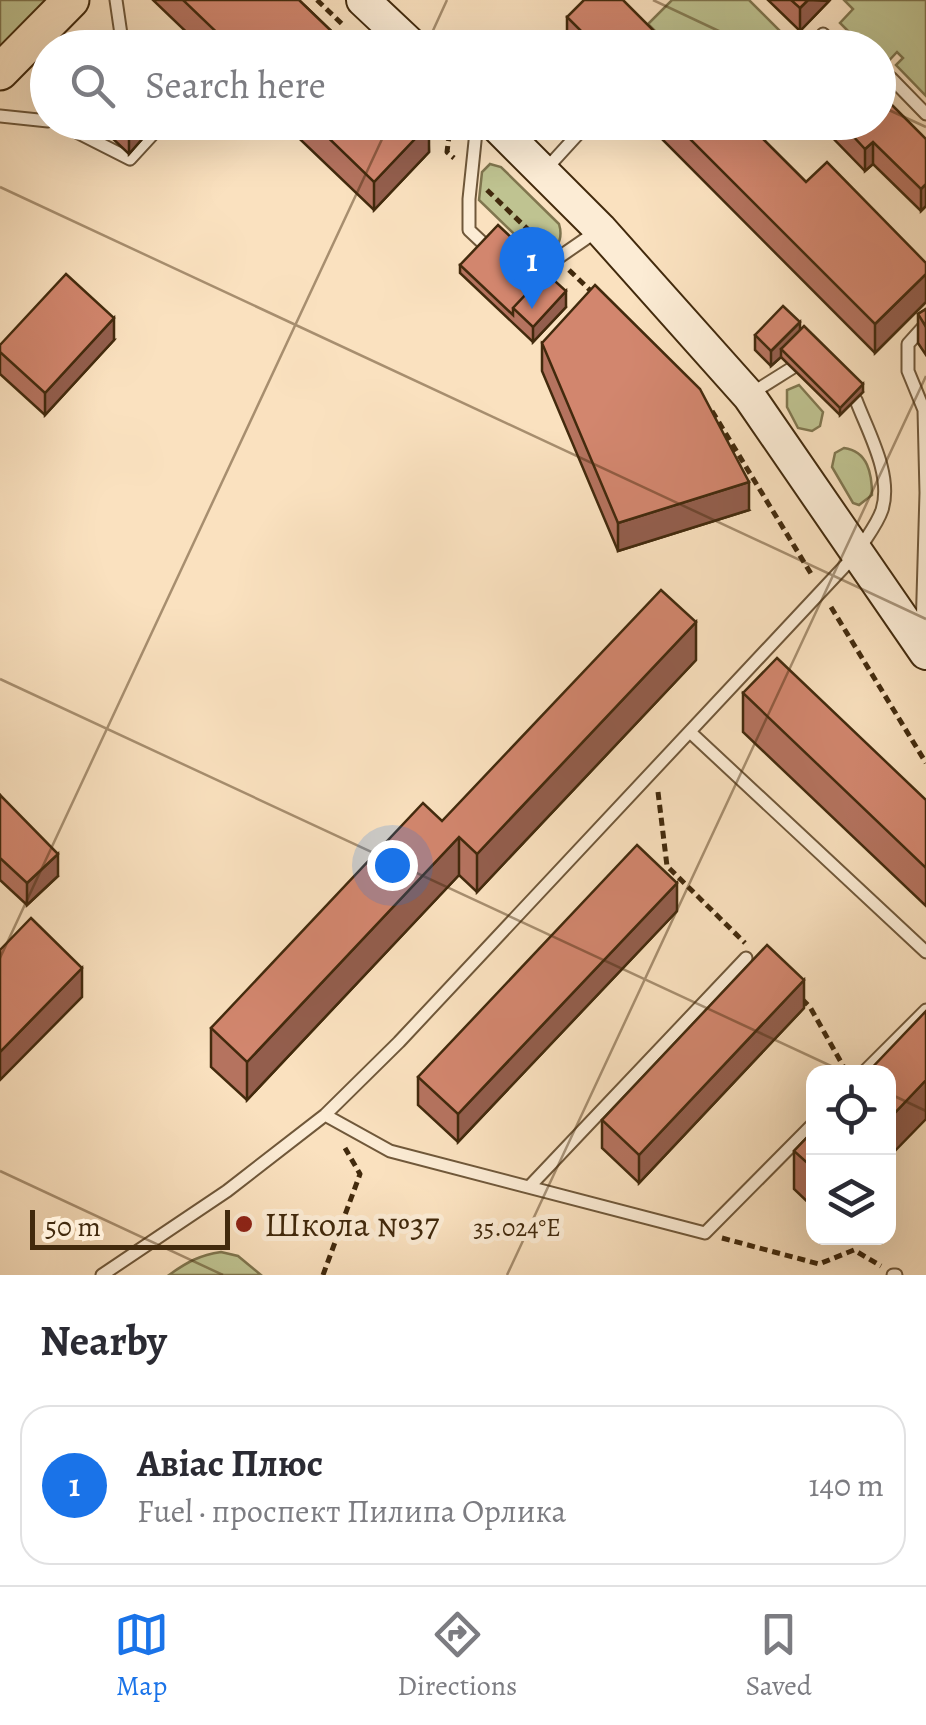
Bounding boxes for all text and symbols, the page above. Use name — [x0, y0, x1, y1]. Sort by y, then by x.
search box — [30, 30, 896, 140]
icon: search — [65, 58, 120, 113]
text: Search here — [145, 59, 326, 111]
pin: 1 — [500, 226, 564, 309]
your location — [367, 840, 418, 891]
map controls — [806, 1065, 896, 1245]
button: locate — [806, 1065, 896, 1155]
button: layers — [806, 1155, 896, 1245]
place label: Школа №37 — [264, 1200, 439, 1248]
scale bar — [30, 1205, 230, 1250]
text: 50 m — [45, 1208, 101, 1246]
text: 35.024°E — [473, 1211, 561, 1245]
marker: Школа №37 — [233, 1213, 255, 1235]
text: Nearby — [40, 1312, 167, 1369]
text: Авіас Плюс — [137, 1437, 323, 1489]
text: 1 — [69, 1463, 80, 1507]
text: 140 m — [809, 1463, 884, 1507]
text: Fuel · проспект Пилипа Орлика — [137, 1489, 566, 1533]
tab: Map — [114, 1607, 169, 1705]
tab: Directions — [397, 1607, 517, 1705]
tab: Saved — [746, 1607, 812, 1705]

